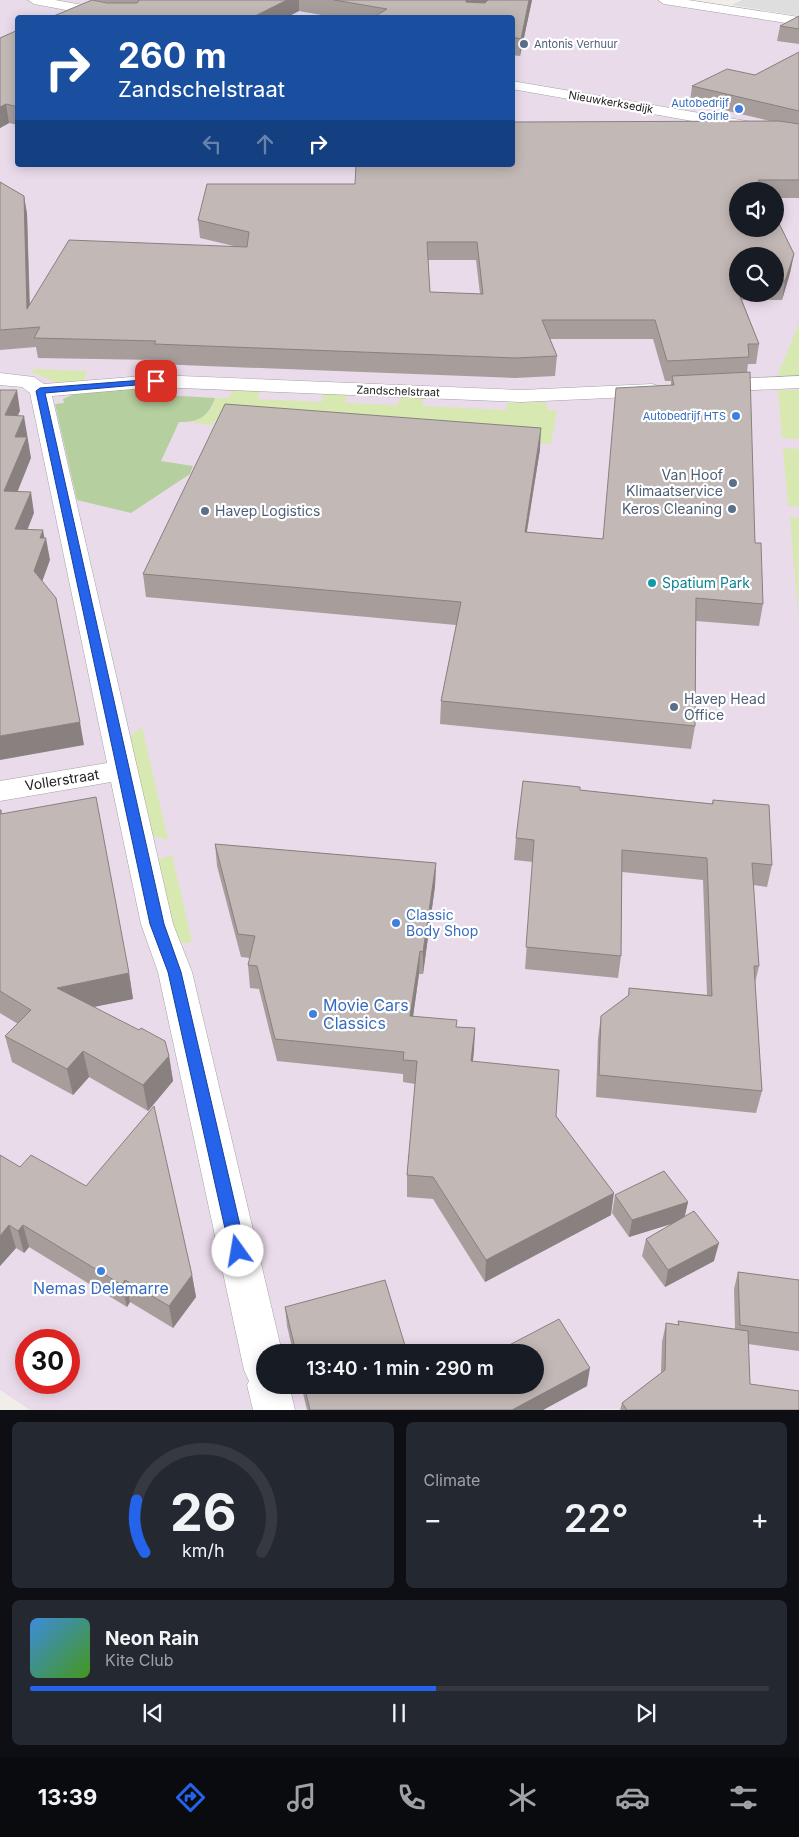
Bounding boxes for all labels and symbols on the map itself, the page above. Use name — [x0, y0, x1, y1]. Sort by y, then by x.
place label: Antonis Verhuur — [534, 37, 618, 51]
marker: Antonis Verhuur — [518, 38, 530, 50]
street label: Nieuwkerksedijk — [568, 88, 654, 116]
place label: Autobedrijf Goirle — [671, 96, 729, 123]
marker: Autobedrijf Goirle — [733, 103, 745, 115]
pin — [135, 360, 177, 402]
street label: Zandschelstraat — [356, 383, 440, 399]
place label: Autobedrijf HTS — [643, 409, 726, 423]
marker: Autobedrijf HTS — [730, 410, 742, 422]
place label: Van Hoof Klimaatservice — [626, 466, 723, 499]
marker: Van Hoof Klimaatservice — [727, 477, 739, 489]
place label: Keros Cleaning — [622, 500, 722, 517]
place label: Havep Logistics — [215, 502, 320, 519]
marker: Keros Cleaning — [726, 503, 738, 515]
marker: Havep Logistics — [199, 505, 211, 517]
place label: Spatium Park — [662, 574, 750, 591]
marker: Spatium Park — [646, 577, 658, 589]
place label: Havep Head Office — [684, 690, 765, 723]
marker: Havep Head Office — [668, 701, 680, 713]
street label: Vollerstraat — [23, 765, 101, 794]
place label: Classic Body Shop — [406, 906, 478, 939]
marker: Classic Body Shop — [390, 917, 402, 929]
place label: Movie Cars Classics — [323, 995, 409, 1033]
marker: Movie Cars Classics — [307, 1008, 319, 1020]
position arrow — [211, 1224, 263, 1276]
marker: Nemas Delemarre — [95, 1265, 107, 1277]
place label: Nemas Delemarre — [33, 1278, 169, 1298]
speed limit sign: 30 — [15, 1329, 80, 1394]

